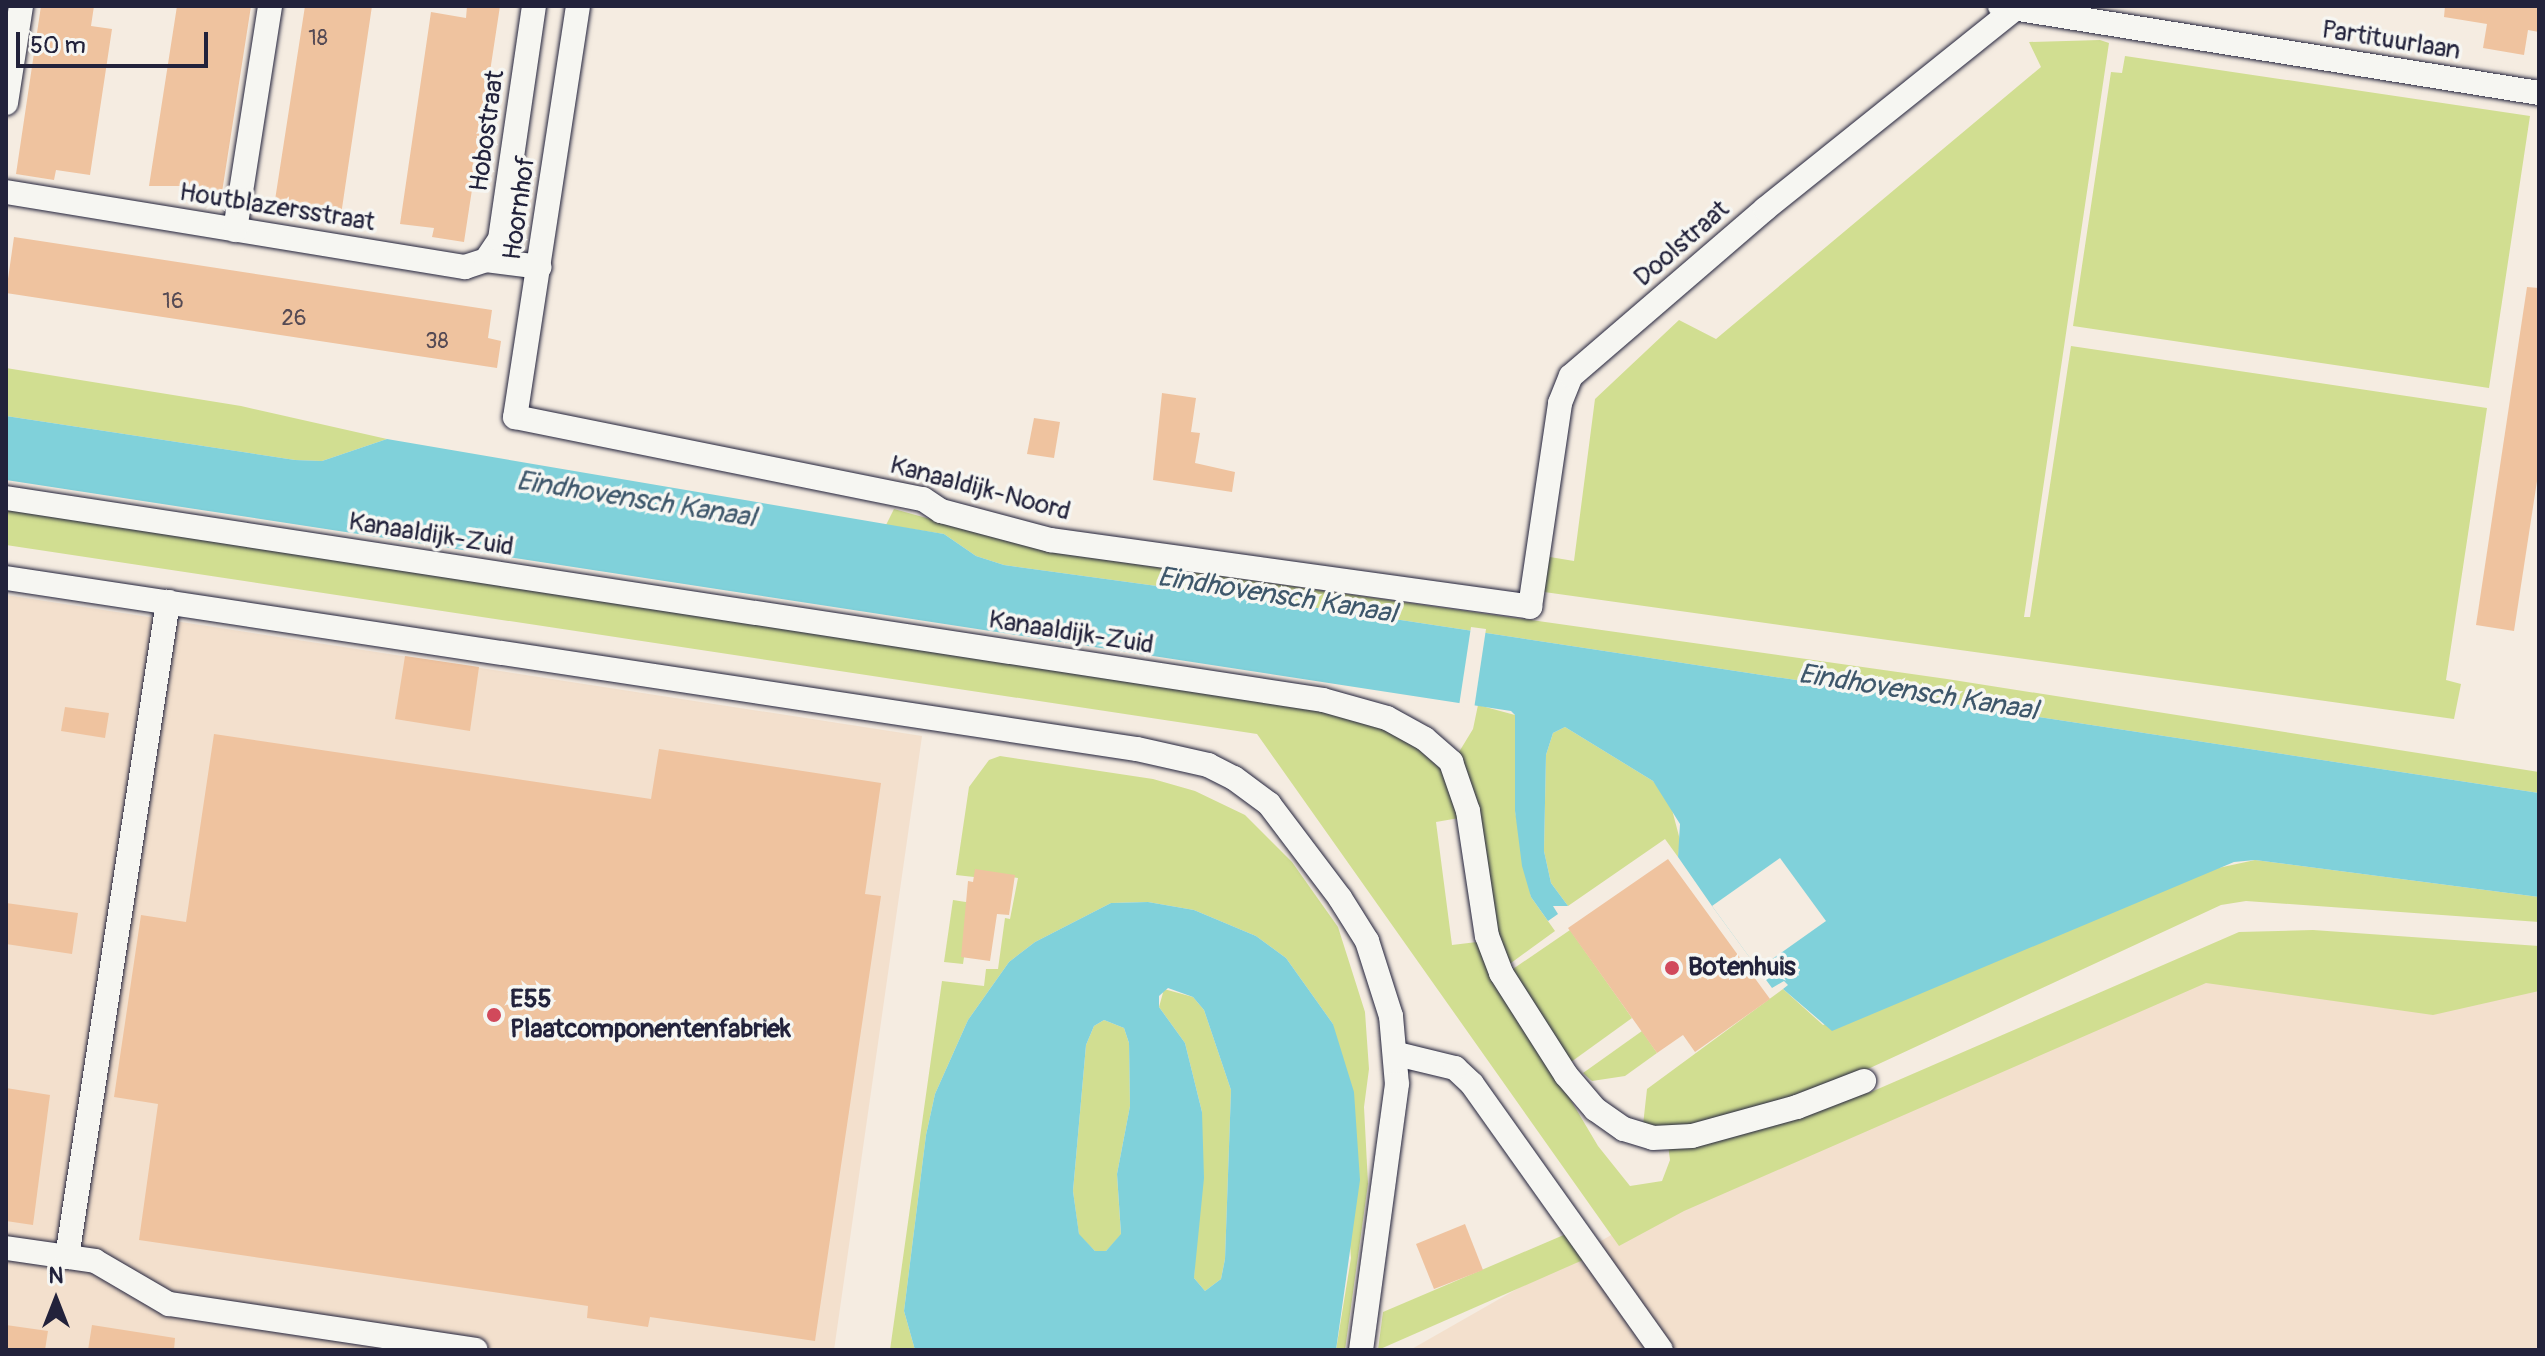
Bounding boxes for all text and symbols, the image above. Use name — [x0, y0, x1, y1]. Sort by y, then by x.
street label: Partituurlaan — [2319, 15, 2463, 67]
scale bar — [20, 16, 212, 66]
house number: 18 — [308, 26, 328, 52]
text: 50 m — [30, 31, 86, 60]
street label: Hobostraat — [464, 68, 512, 194]
street label: Hoornhof — [497, 154, 543, 262]
street label: Houtblazersstraat — [177, 177, 377, 239]
street label: Doolstraat — [1628, 194, 1736, 294]
house number: 16 — [162, 289, 184, 315]
house number: 26 — [281, 306, 307, 332]
house number: 38 — [425, 329, 449, 355]
street label: Kanaaldijk-Noord — [886, 450, 1074, 528]
water label: Eindhovensch Kanaal — [514, 465, 758, 535]
street label: Kanaaldijk-Zuid — [346, 507, 516, 563]
water label: Eindhovensch Kanaal — [1155, 561, 1399, 631]
street label: Kanaaldijk-Zuid — [986, 605, 1156, 661]
water label: Eindhovensch Kanaal — [1796, 658, 2040, 728]
place label: Botenhuis — [1688, 952, 1796, 984]
marker: Botenhuis — [1663, 959, 1681, 977]
place label: E55 Plaatcomponentenfabriek — [510, 984, 791, 1046]
marker: E55 Plaatcomponentenfabriek — [485, 1006, 503, 1024]
north arrow — [16, 1260, 96, 1340]
text: N — [49, 1262, 63, 1290]

